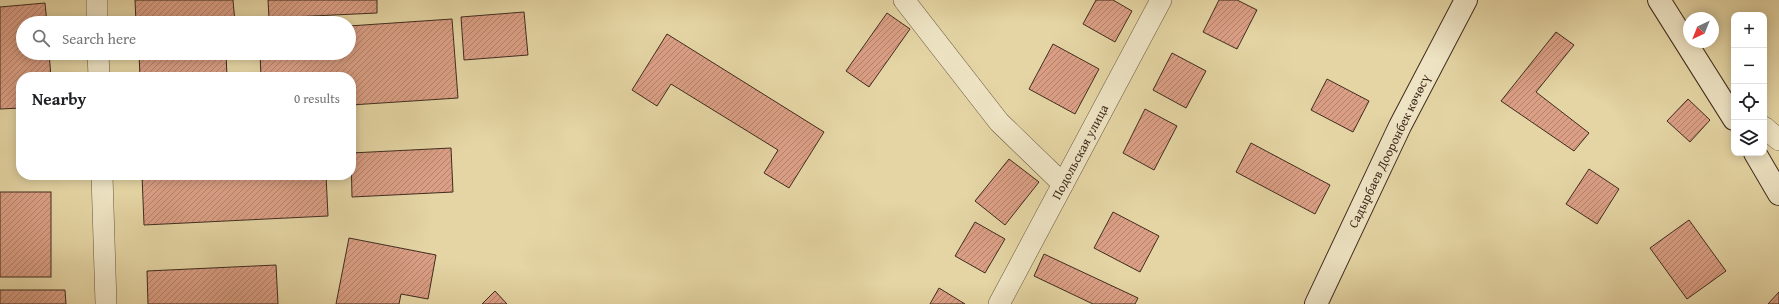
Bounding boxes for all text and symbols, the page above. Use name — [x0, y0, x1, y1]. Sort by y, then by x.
north arrow — [1683, 12, 1719, 48]
map controls — [1731, 12, 1767, 156]
button: + — [1731, 12, 1767, 48]
search box — [16, 16, 356, 60]
icon: search — [30, 27, 52, 49]
text: Search here — [62, 28, 136, 49]
button: − — [1731, 48, 1767, 84]
street label: Садырбаев Дооронбек көчөсү — [1343, 71, 1435, 231]
button: locate — [1731, 84, 1767, 120]
text: Nearby — [32, 86, 86, 111]
text: 0 results — [294, 89, 340, 108]
street label: Подольская улица — [1047, 100, 1113, 203]
button: layers — [1731, 120, 1767, 156]

